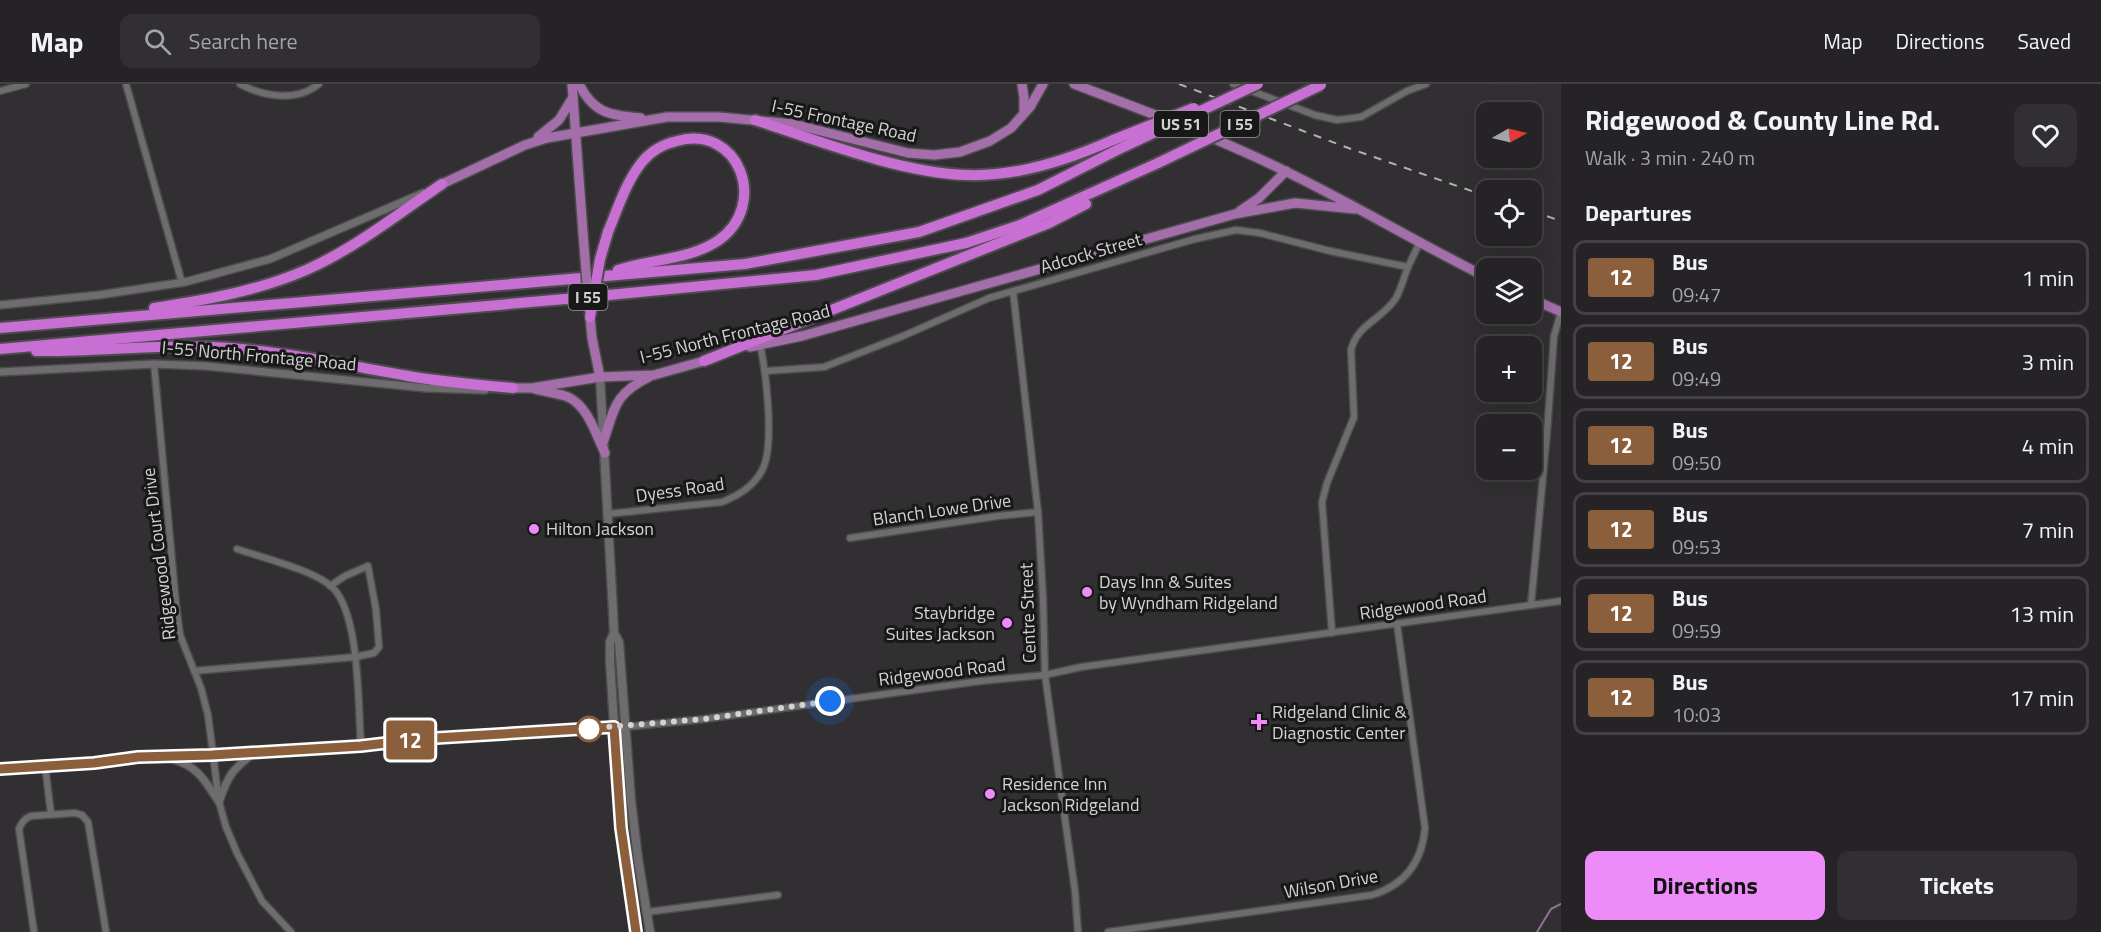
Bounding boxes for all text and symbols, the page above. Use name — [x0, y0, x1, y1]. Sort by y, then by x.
search box — [120, 14, 540, 68]
text: Map — [30, 20, 84, 63]
text: Search here — [189, 24, 298, 58]
icon: search — [141, 25, 174, 58]
text: Map — [1823, 25, 1863, 57]
text: Directions — [1896, 25, 1985, 57]
text: Saved — [2018, 25, 2071, 57]
street label: I-55 Frontage Road — [769, 92, 919, 149]
text: Ridgewood & County Line Rd. — [1585, 98, 1940, 141]
north arrow — [1476, 102, 1542, 168]
map controls — [1476, 102, 1542, 480]
button: heart — [2014, 104, 2077, 167]
road number: US 51 — [1154, 111, 1208, 137]
road number: I 55 — [1220, 111, 1260, 137]
text: Walk · 3 min · 240 m — [1585, 142, 1755, 173]
button: locate — [1476, 180, 1542, 246]
text: Departures — [1585, 196, 1692, 230]
street label: Adcock Street — [1037, 225, 1145, 280]
text: Bus — [1672, 245, 1708, 279]
button: layers — [1476, 258, 1542, 324]
text: 12 — [1609, 261, 1633, 293]
text: 1 min — [2022, 261, 2074, 295]
text: 09:47 — [1672, 279, 1721, 310]
road number: I 55 — [568, 284, 608, 310]
street label: I-55 North Frontage Road — [637, 297, 833, 370]
text: Bus — [1672, 329, 1708, 363]
street label: I-55 North Frontage Road — [161, 334, 357, 377]
button: + — [1476, 336, 1542, 402]
text: 12 — [1609, 345, 1633, 377]
text: 3 min — [2022, 345, 2074, 379]
text: 09:49 — [1672, 363, 1721, 394]
text: Bus — [1672, 413, 1708, 447]
button: − — [1476, 414, 1542, 480]
text: 12 — [1609, 429, 1633, 461]
text: 4 min — [2022, 429, 2074, 463]
text: 09:50 — [1672, 447, 1721, 478]
street label: Ridgewood Court Drive — [135, 466, 182, 642]
street label: Dyess Road — [634, 470, 726, 509]
street label: Blanch Lowe Drive — [871, 486, 1013, 533]
text: Bus — [1672, 497, 1708, 531]
text: 12 — [1609, 513, 1633, 545]
text: 7 min — [2022, 513, 2074, 547]
place label: Hilton Jackson — [546, 515, 654, 542]
marker: Hilton Jackson — [527, 522, 541, 536]
text: 09:53 — [1672, 531, 1721, 562]
street label: Centre Street — [1012, 562, 1043, 664]
place label: Days Inn & Suites by Wyndham Ridgeland — [1099, 568, 1278, 616]
text: Bus — [1672, 581, 1708, 615]
street label: Ridgewood Road — [1358, 582, 1488, 627]
marker: Days Inn & Suites by Wyndham Ridgeland — [1080, 585, 1094, 599]
text: 12 — [1609, 597, 1633, 629]
text: 13 min — [2009, 597, 2074, 631]
place label: Staybridge Suites Jackson — [886, 599, 995, 647]
text: 09:59 — [1672, 615, 1721, 646]
marker: Staybridge Suites Jackson — [1000, 616, 1014, 630]
street label: Ridgewood Road — [877, 650, 1007, 693]
text: Bus — [1672, 665, 1708, 699]
text: 12 — [1609, 681, 1633, 713]
text: 17 min — [2009, 681, 2074, 715]
your location — [815, 686, 845, 716]
place label: Ridgeland Clinic & Diagnostic Center — [1272, 698, 1408, 746]
text: 10:03 — [1672, 699, 1721, 730]
marker: Ridgeland Clinic & Diagnostic Center — [1250, 713, 1268, 731]
unlabelled marker — [576, 716, 602, 742]
line badge: 12 — [383, 720, 437, 760]
text: 12 — [398, 724, 422, 756]
place label: Residence Inn Jackson Ridgeland — [1002, 770, 1139, 818]
marker: Residence Inn Jackson Ridgeland — [983, 787, 997, 801]
button: Directions — [1585, 851, 1825, 920]
button: Tickets — [1837, 851, 2077, 920]
street label: Wilson Drive — [1282, 862, 1380, 905]

